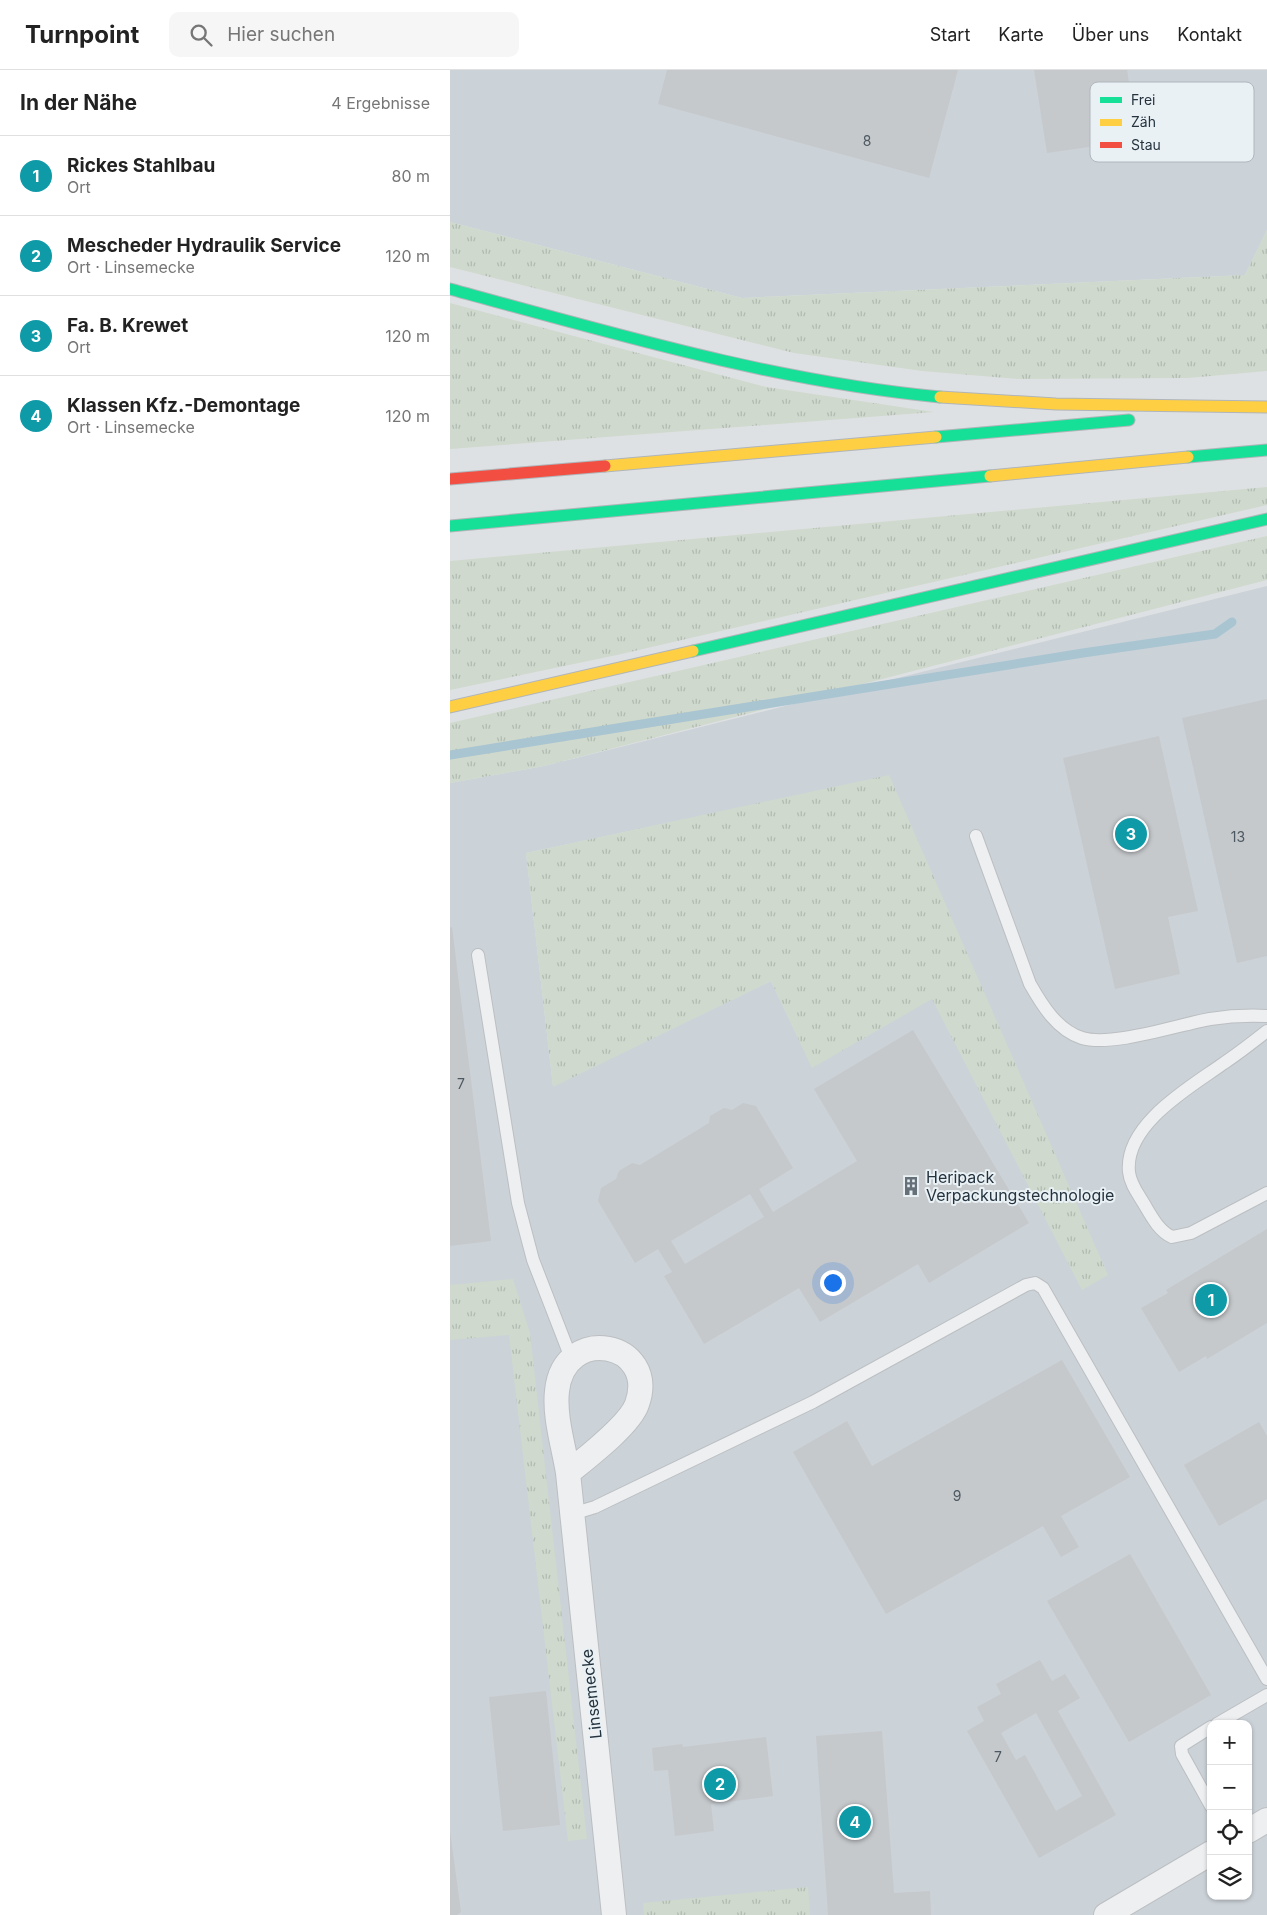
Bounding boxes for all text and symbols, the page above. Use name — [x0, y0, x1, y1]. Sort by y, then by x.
search box — [169, 12, 519, 57]
text: Turnpoint — [25, 20, 139, 49]
icon: search — [187, 21, 215, 49]
text: Hier suchen — [227, 23, 335, 46]
text: Start — [930, 24, 970, 45]
text: Karte — [998, 24, 1044, 45]
text: Über uns — [1072, 24, 1149, 45]
text: Kontakt — [1177, 24, 1242, 45]
legend — [1090, 82, 1254, 162]
text: In der Nähe — [20, 90, 137, 115]
text: Frei — [1131, 91, 1155, 108]
text: 4 Ergebnisse — [331, 93, 430, 113]
text: Zäh — [1131, 113, 1156, 130]
house number: 8 — [863, 132, 871, 149]
text: Stau — [1131, 136, 1161, 153]
text: Rickes Stahlbau — [67, 154, 215, 177]
text: 1 — [33, 166, 39, 186]
text: 80 m — [391, 166, 430, 186]
text: Ort — [67, 177, 91, 197]
text: Mescheder Hydraulik Service — [67, 234, 341, 257]
text: 2 — [31, 246, 41, 266]
text: 120 m — [385, 246, 430, 266]
text: Ort · Linsemecke — [67, 257, 195, 277]
text: Fa. B. Krewet — [67, 314, 188, 337]
text: 3 — [31, 326, 41, 346]
text: 120 m — [385, 326, 430, 346]
text: Ort — [67, 337, 91, 357]
text: Klassen Kfz.-Demontage — [67, 394, 300, 417]
text: 4 — [31, 406, 41, 426]
text: 120 m — [385, 406, 430, 426]
text: Ort · Linsemecke — [67, 417, 195, 437]
pin: 3 — [1115, 815, 1147, 853]
house number: 13 — [1231, 828, 1245, 845]
house number: 7 — [457, 1075, 465, 1092]
place label: Heripack Verpackungstechnologie — [926, 1167, 1114, 1205]
building icon: Heripack Verpackungstechnologie — [900, 1175, 922, 1197]
your location — [820, 1270, 846, 1296]
pin: 1 — [1195, 1281, 1227, 1319]
house number: 9 — [953, 1487, 961, 1504]
street label: Linsemecke — [576, 1648, 606, 1740]
map controls — [1207, 1720, 1252, 1900]
button: + — [1207, 1720, 1252, 1765]
house number: 7 — [994, 1748, 1002, 1765]
pin: 2 — [704, 1765, 736, 1803]
button: − — [1207, 1765, 1252, 1810]
pin: 4 — [839, 1803, 871, 1841]
button: locate — [1207, 1810, 1252, 1855]
button: layers — [1207, 1855, 1252, 1900]

